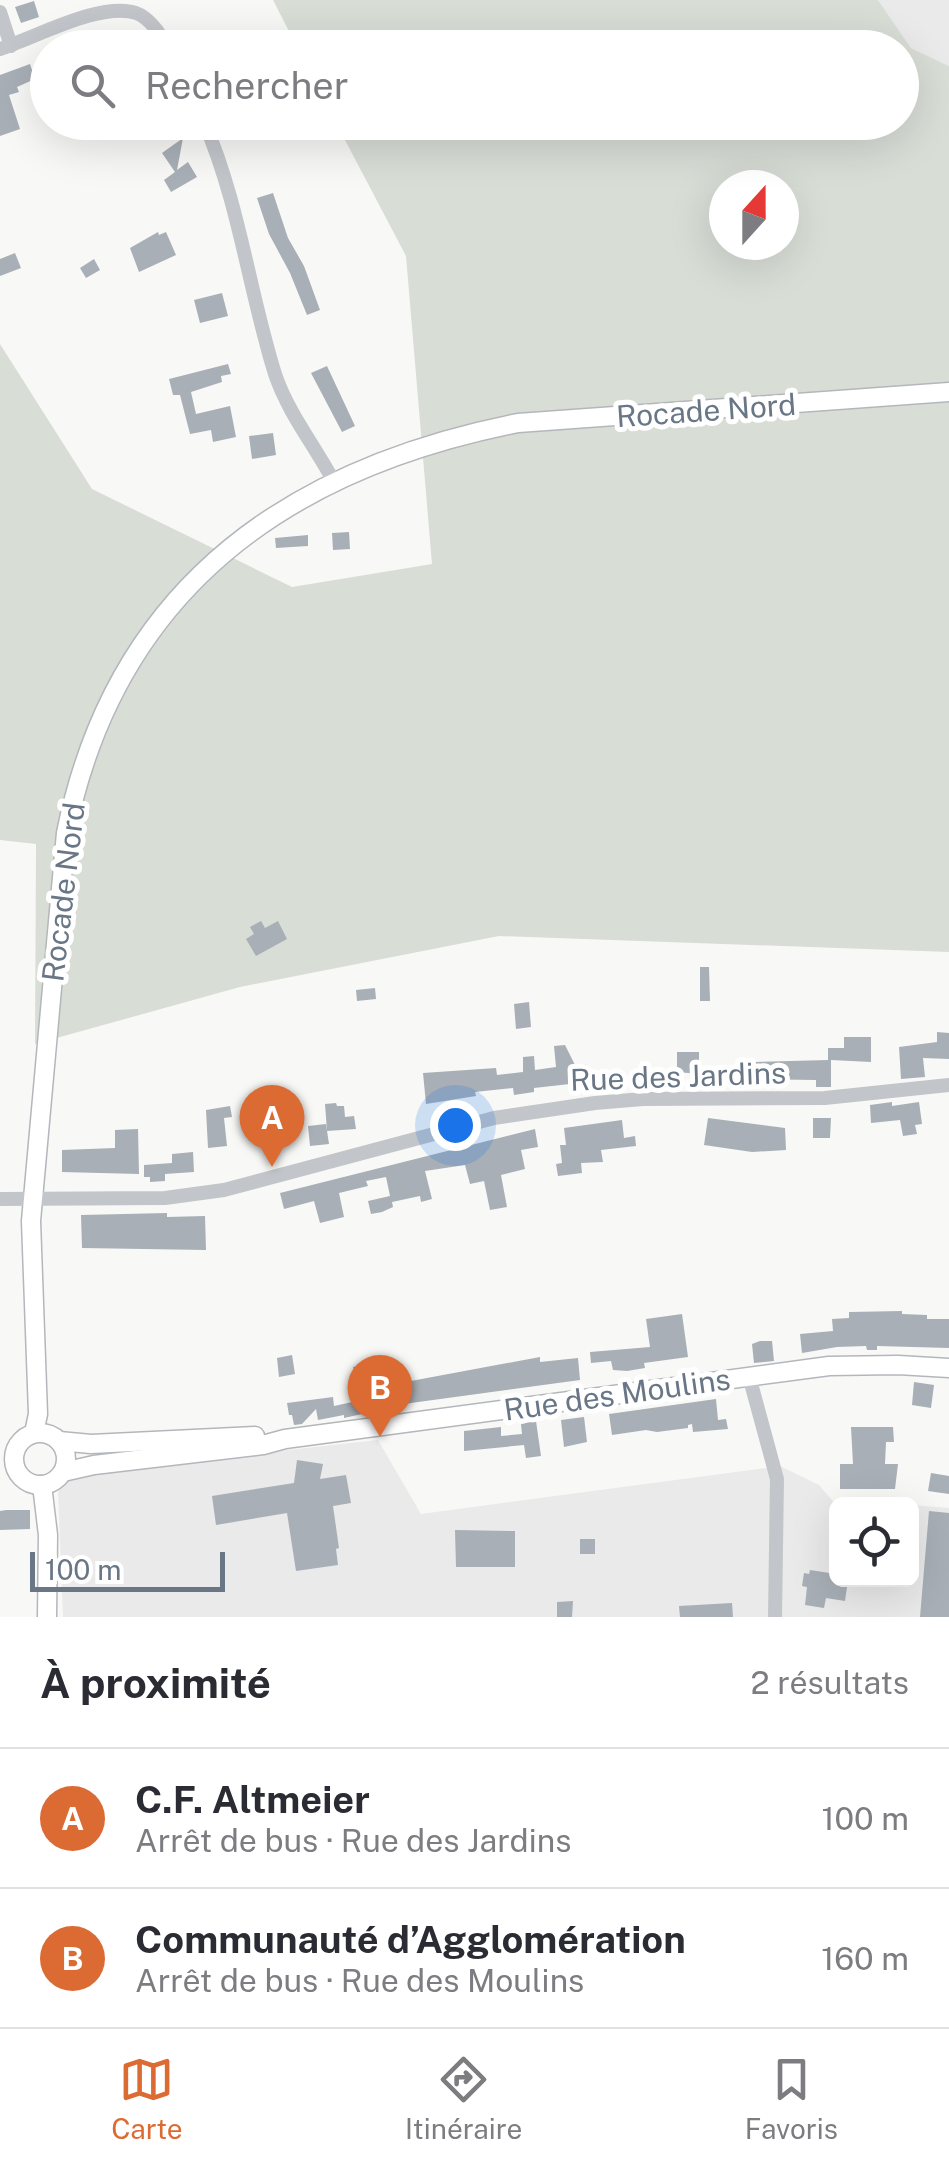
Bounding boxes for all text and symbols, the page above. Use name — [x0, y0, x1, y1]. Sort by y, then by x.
search box — [30, 30, 919, 140]
icon: search — [65, 58, 120, 113]
text: Rechercher — [145, 63, 349, 108]
north arrow — [709, 170, 799, 260]
street label: Rocade Nord — [615, 386, 797, 434]
street label: Rocade Nord — [34, 800, 92, 984]
street label: Rue des Jardins — [569, 1054, 787, 1098]
pin: A — [240, 1084, 304, 1167]
your location — [430, 1100, 481, 1151]
pin: B — [348, 1354, 412, 1437]
street label: Rue des Moulins — [502, 1360, 732, 1428]
map controls — [829, 1497, 919, 1587]
button: locate — [829, 1497, 919, 1587]
scale bar — [30, 1547, 225, 1592]
text: 100 m — [45, 1553, 122, 1586]
text: À proximité — [40, 1658, 271, 1707]
text: 2 résultats — [750, 1664, 909, 1701]
text: C.F. Altmeier — [135, 1777, 370, 1822]
text: A — [61, 1800, 84, 1837]
text: 100 m — [822, 1800, 909, 1837]
text: Arrêt de bus · Rue des Jardins — [135, 1822, 571, 1859]
text: Communauté d’Agglomération — [135, 1917, 686, 1962]
text: B — [62, 1940, 83, 1977]
text: 160 m — [821, 1940, 909, 1977]
text: Arrêt de bus · Rue des Moulins — [135, 1962, 584, 1999]
tab: Carte — [111, 2052, 183, 2145]
tab: Itinéraire — [405, 2052, 522, 2145]
tab: Favoris — [745, 2052, 838, 2145]

